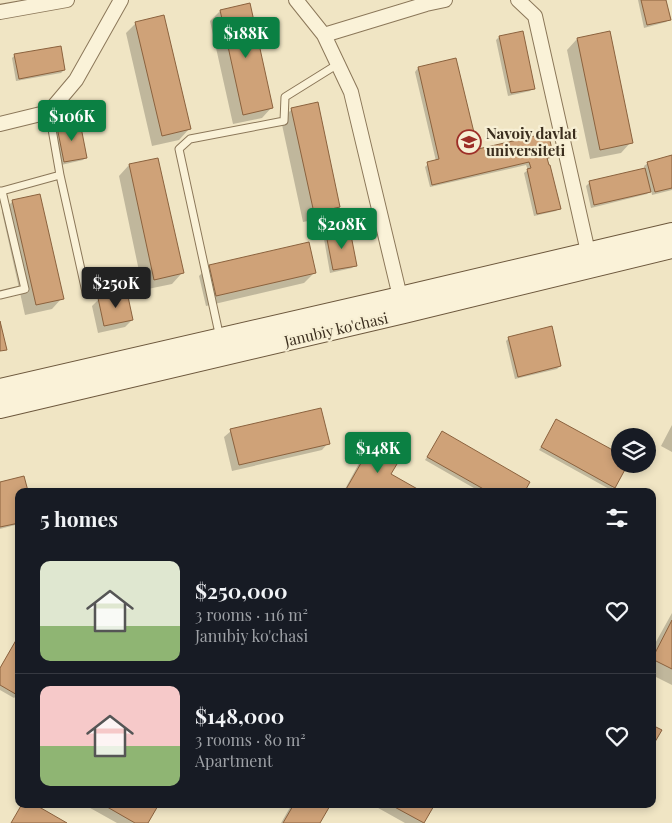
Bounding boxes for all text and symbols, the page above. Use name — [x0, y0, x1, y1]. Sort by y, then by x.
pin: $188K — [211, 17, 281, 59]
text: $188K — [224, 22, 268, 43]
pin: $106K — [37, 100, 107, 142]
text: $106K — [49, 105, 95, 126]
place label: Navoiy davlat universiteti — [486, 123, 578, 160]
school or university icon: Navoiy davlat universiteti — [456, 129, 482, 155]
pin: $208K — [307, 208, 377, 250]
text: $208K — [318, 213, 366, 234]
pin: $250K — [81, 266, 151, 309]
text: $250K — [93, 272, 139, 293]
street label: Janubiy ko'chasi — [281, 307, 390, 351]
map controls — [611, 428, 656, 473]
button: layers — [611, 428, 656, 473]
pin: $148K — [343, 432, 413, 474]
text: $148K — [356, 437, 400, 458]
text: 5 homes — [40, 504, 118, 532]
icon: filters — [603, 504, 631, 532]
text: $250,000 — [195, 576, 288, 604]
icon: home — [80, 581, 140, 641]
icon: heart — [603, 597, 631, 625]
text: 3 rooms · 116 m² — [195, 604, 308, 625]
text: Janubiy ko'chasi — [195, 625, 308, 646]
text: $148,000 — [195, 701, 284, 729]
icon: home — [80, 706, 140, 766]
icon: heart — [603, 722, 631, 750]
text: 3 rooms · 80 m² — [195, 729, 306, 750]
text: Apartment — [195, 750, 273, 771]

